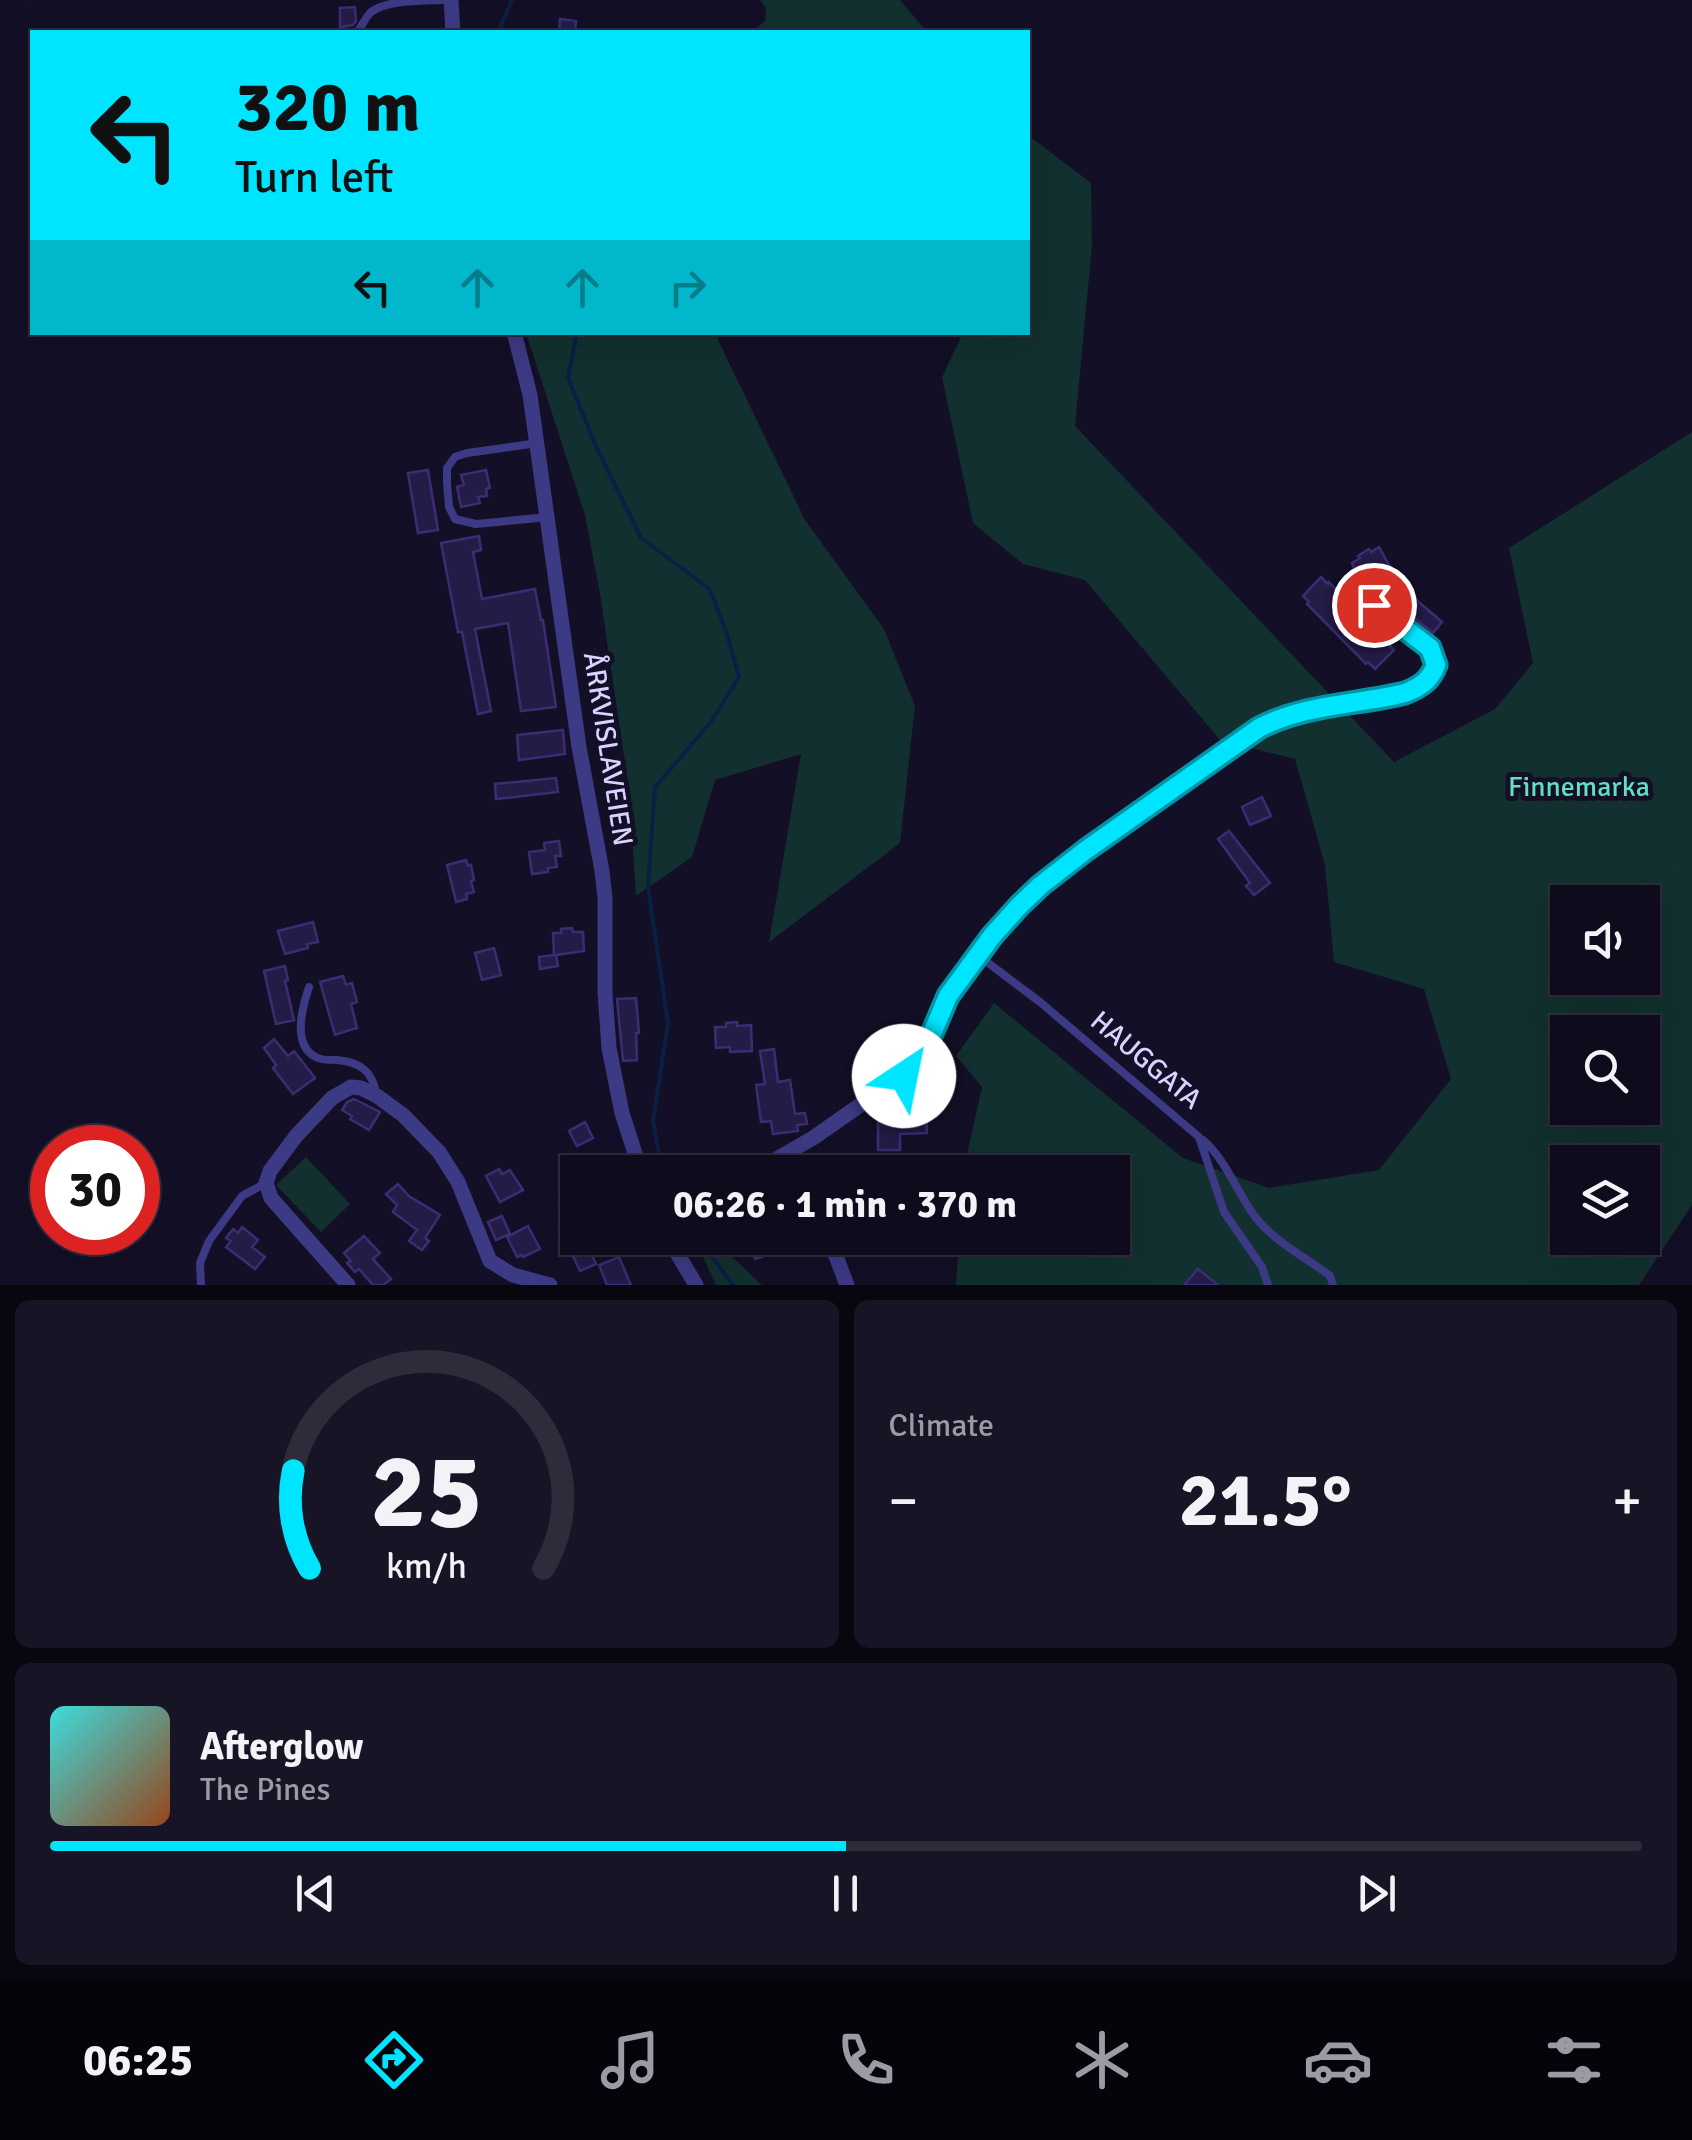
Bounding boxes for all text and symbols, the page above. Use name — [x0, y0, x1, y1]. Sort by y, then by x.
text: 320 m — [235, 64, 420, 150]
icon: left — [70, 70, 200, 200]
text: Turn left — [235, 150, 394, 205]
icon: left — [345, 260, 400, 315]
icon: ahead — [450, 260, 505, 315]
icon: ahead — [555, 260, 610, 315]
icon: right — [660, 260, 715, 315]
pin — [1332, 563, 1417, 648]
icon: arrive — [1347, 578, 1402, 633]
street label: ÅRKVISLAVEIEN — [576, 650, 640, 848]
park label: Finnemarka — [1508, 770, 1650, 804]
map controls — [1550, 885, 1660, 1255]
button: sound — [1550, 885, 1660, 995]
street label: HAUGGATA — [1084, 1004, 1208, 1116]
button: search — [1550, 1015, 1660, 1125]
position arrow — [852, 1024, 956, 1128]
speed limit sign: 30 — [30, 1125, 160, 1255]
button: layers — [1550, 1145, 1660, 1255]
text: 06:26 · 1 min · 370 m — [673, 1181, 1017, 1228]
text: Climate — [889, 1406, 994, 1445]
text: 25 — [371, 1428, 483, 1556]
text: 21.5° — [1179, 1454, 1352, 1547]
text: − — [889, 1467, 918, 1535]
text: + — [1612, 1467, 1642, 1535]
text: km/h — [386, 1544, 467, 1588]
text: Afterglow — [200, 1723, 363, 1770]
text: The Pines — [200, 1770, 331, 1809]
icon: previous — [288, 1866, 343, 1921]
icon: pause — [818, 1866, 873, 1921]
icon: next — [1349, 1866, 1404, 1921]
icon: directions — [359, 2025, 429, 2095]
icon: music — [595, 2025, 665, 2095]
icon: phone — [831, 2025, 901, 2095]
icon: climate — [1067, 2025, 1137, 2095]
icon: car — [1303, 2025, 1373, 2095]
icon: filters — [1539, 2025, 1609, 2095]
text: 06:25 — [83, 2033, 193, 2088]

